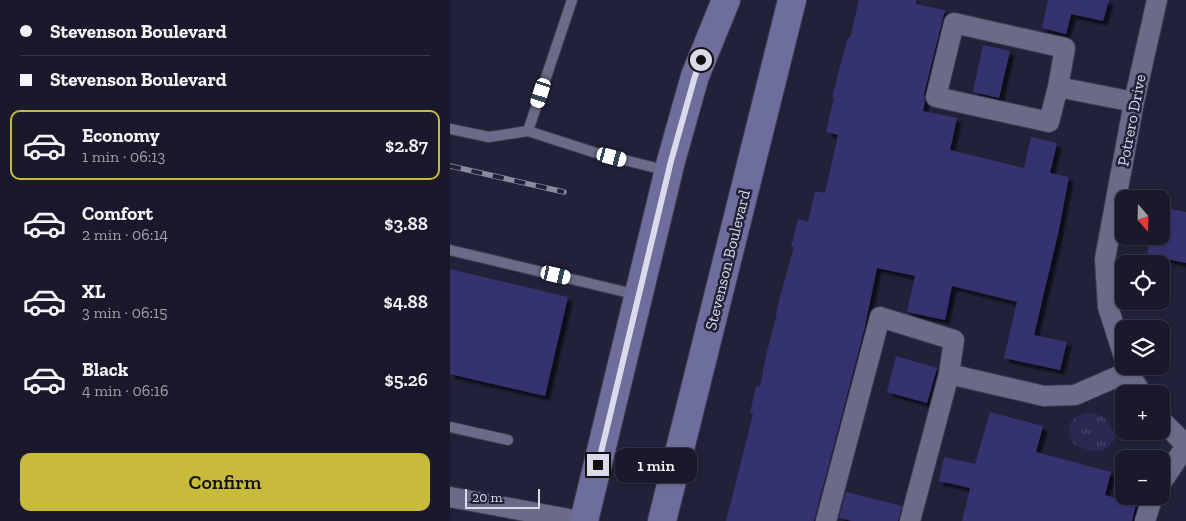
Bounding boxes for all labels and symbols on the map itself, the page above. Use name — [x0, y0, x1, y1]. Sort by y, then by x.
route start — [690, 49, 712, 71]
street label: Potrero Drive — [1113, 72, 1150, 168]
car — [529, 76, 552, 110]
car — [595, 146, 628, 168]
street label: Stevenson Boulevard — [701, 188, 754, 332]
north arrow — [1115, 190, 1170, 245]
car — [539, 264, 572, 286]
callout: 1 min — [616, 448, 698, 482]
route end — [587, 454, 609, 476]
scale bar — [465, 486, 540, 509]

